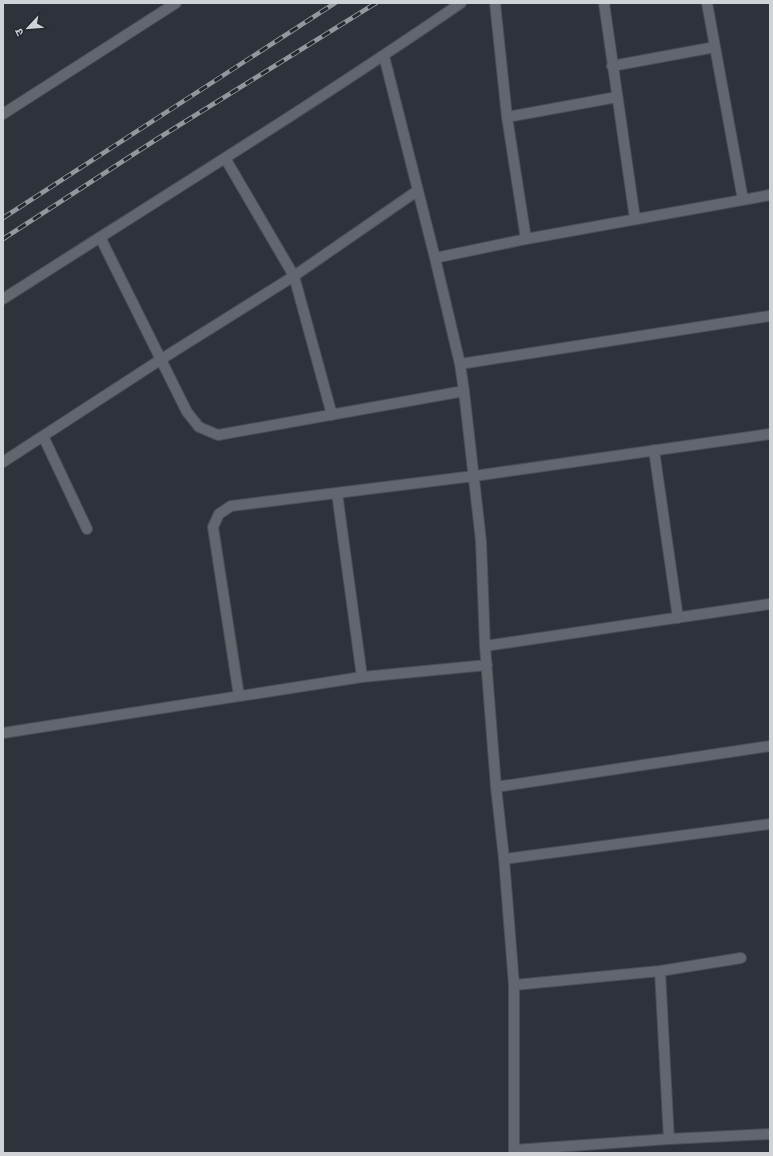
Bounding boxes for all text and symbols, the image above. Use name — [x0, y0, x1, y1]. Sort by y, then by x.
north arrow — [8, 8, 48, 48]
text: उ — [11, 26, 26, 38]

